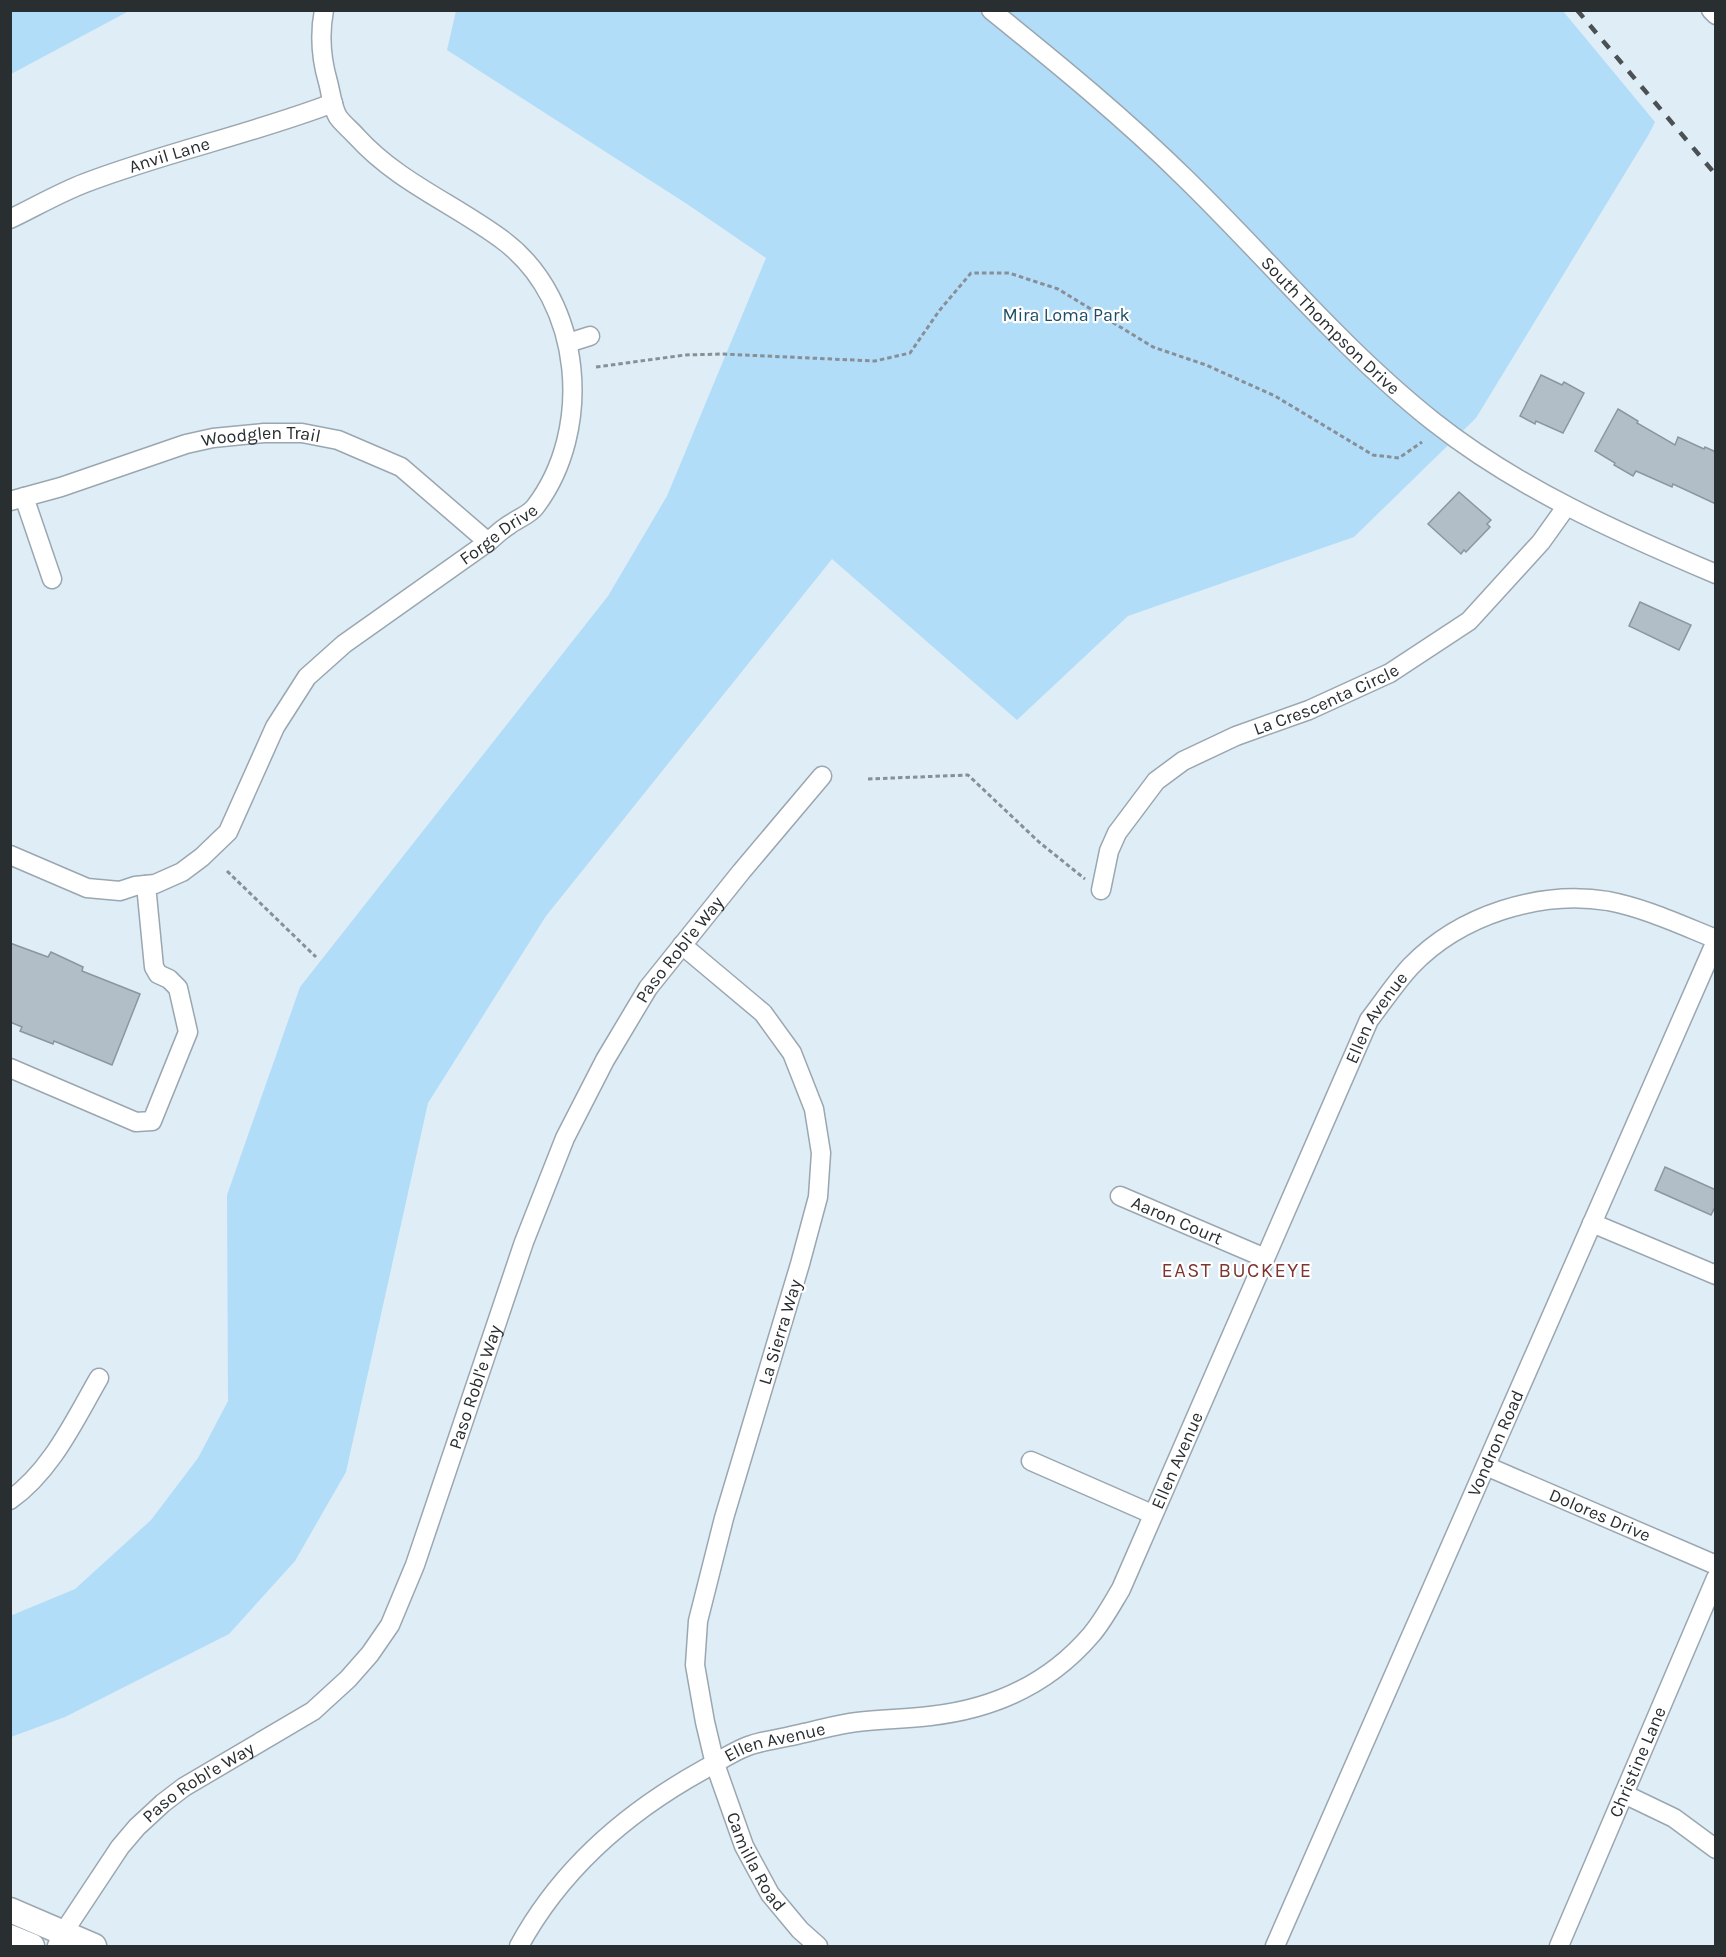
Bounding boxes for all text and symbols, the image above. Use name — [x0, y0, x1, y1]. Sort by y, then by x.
street label: Anvil Lane — [126, 132, 212, 178]
street label: South Thompson Drive — [1256, 252, 1405, 399]
park label: Mira Loma Park — [1002, 304, 1130, 326]
street label: Woodglen Trail — [199, 422, 323, 451]
street label: Forge Drive — [455, 499, 542, 570]
street label: La Crescenta Circle — [1251, 659, 1403, 740]
street label: Paso Robl'e Way — [631, 891, 729, 1007]
street label: Ellen Avenue — [1340, 967, 1412, 1067]
street label: Aaron Court — [1128, 1191, 1226, 1250]
district label: EAST BUCKEYE — [1162, 1259, 1312, 1282]
street label: La Sierra Way — [754, 1276, 807, 1387]
street label: Paso Robl'e Way — [444, 1321, 506, 1452]
street label: Vondron Road — [1463, 1387, 1529, 1500]
street label: Ellen Avenue — [1146, 1408, 1208, 1512]
street label: Dolores Drive — [1546, 1484, 1654, 1547]
street label: Christine Lane — [1604, 1703, 1671, 1821]
street label: Ellen Avenue — [720, 1717, 827, 1767]
street label: Paso Robl'e Way — [138, 1737, 259, 1827]
street label: Camilla Road — [722, 1809, 791, 1916]

